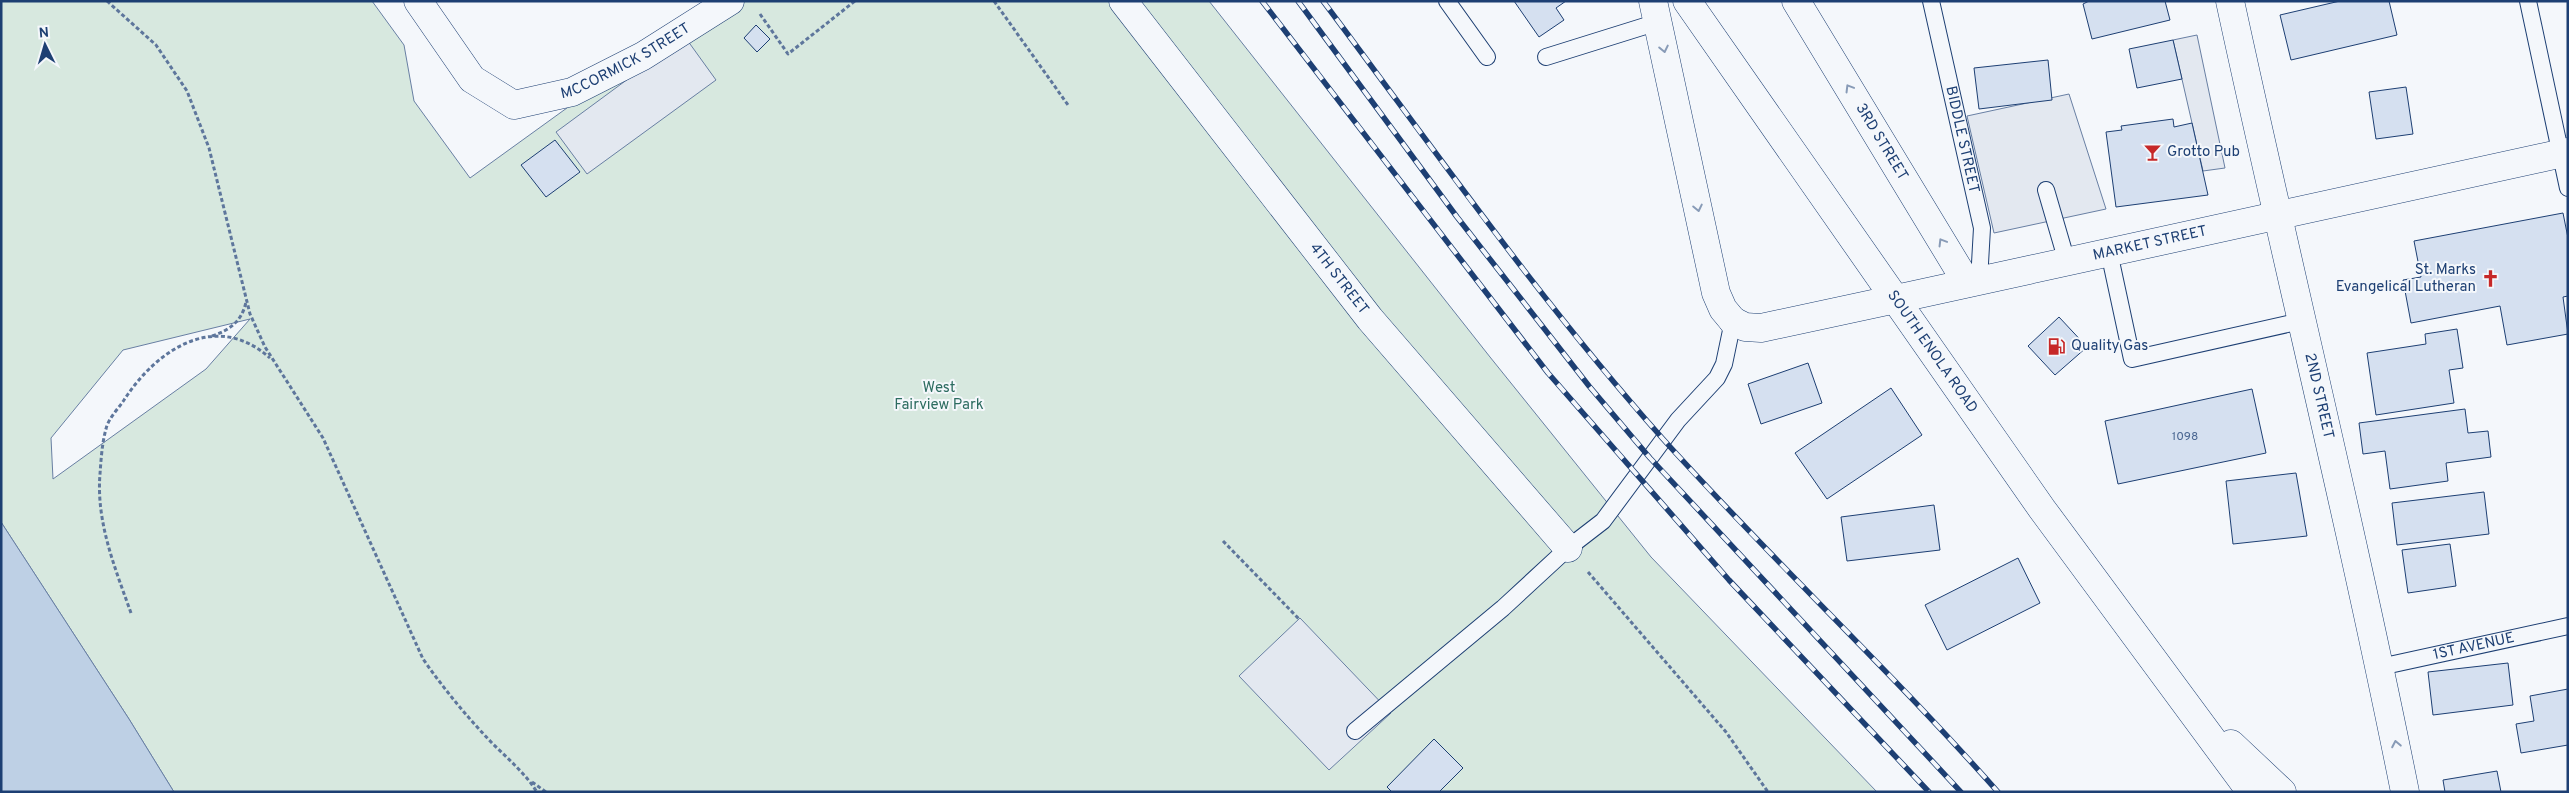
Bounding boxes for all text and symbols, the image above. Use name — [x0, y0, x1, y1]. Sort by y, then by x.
street label: MCCORMICK STREET — [559, 19, 694, 104]
north arrow — [20, 20, 70, 70]
text: N — [38, 25, 50, 42]
one-way arrow — [1658, 44, 1669, 53]
one-way arrow — [1845, 84, 1855, 93]
street label: BIDDLE STREET — [1941, 84, 1983, 195]
street label: 3RD STREET — [1851, 100, 1912, 184]
bar icon: Grotto Pub — [2143, 142, 2163, 162]
place label: Grotto Pub — [2167, 143, 2240, 162]
one-way arrow — [1692, 203, 1703, 212]
street label: MARKET STREET — [2091, 222, 2209, 265]
one-way arrow — [1939, 238, 1948, 247]
street label: 4TH STREET — [1305, 239, 1373, 319]
place label: St. Marks Evangelical Lutheran — [2336, 261, 2476, 297]
church icon: St. Marks Evangelical Lutheran — [2480, 269, 2500, 289]
street label: SOUTH ENOLA ROAD — [1883, 287, 1982, 417]
fuel station icon: Quality Gas — [2047, 336, 2067, 356]
place label: Quality Gas — [2071, 337, 2148, 356]
street label: 2ND STREET — [2300, 351, 2338, 441]
park label: West Fairview Park — [894, 379, 984, 415]
house number: 1098 — [2172, 429, 2198, 445]
street label: 1ST AVENUE — [2431, 628, 2516, 665]
one-way arrow — [2391, 740, 2402, 748]

